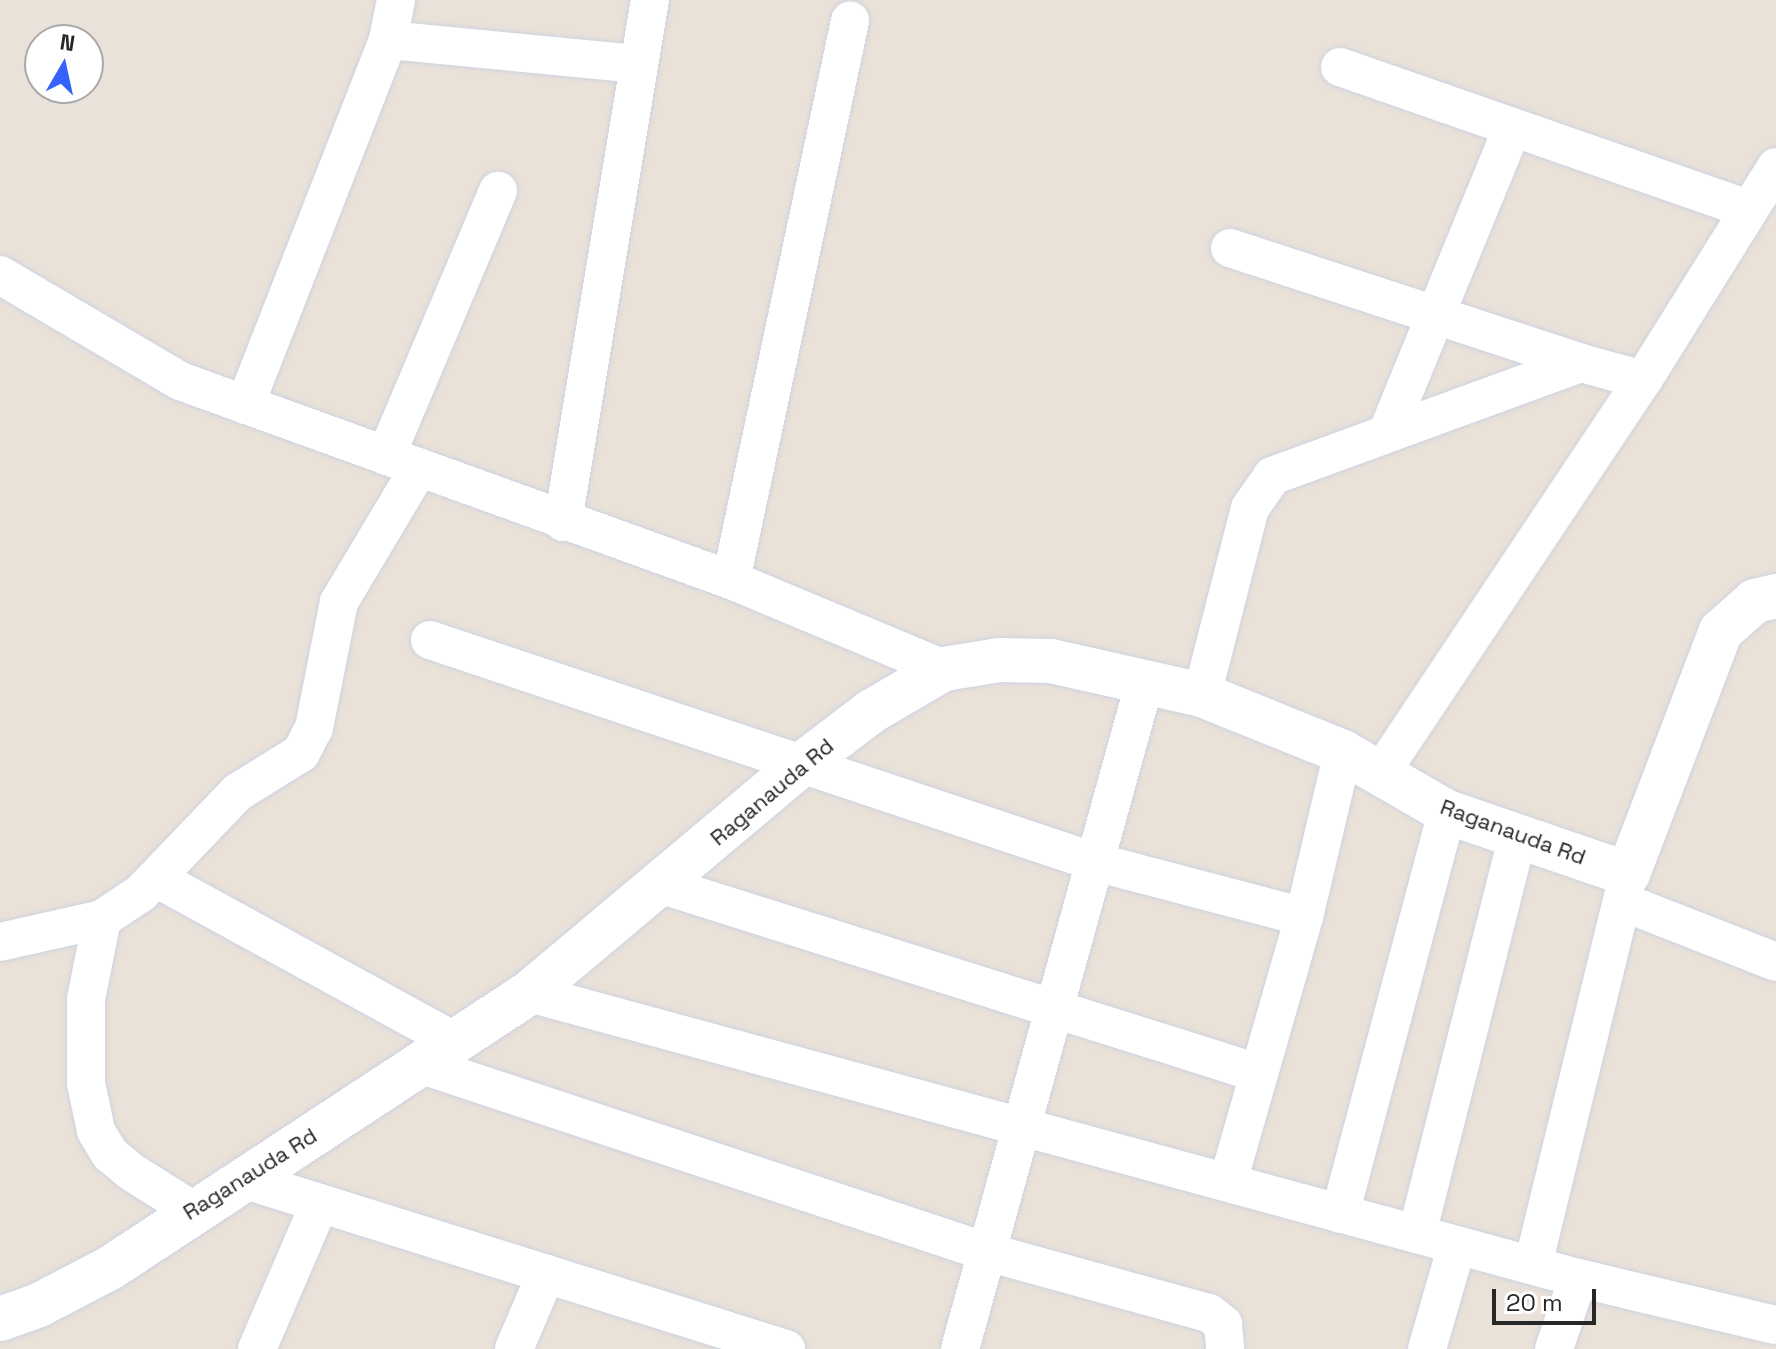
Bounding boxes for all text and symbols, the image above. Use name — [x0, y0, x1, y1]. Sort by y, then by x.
north arrow — [24, 24, 104, 104]
text: N — [58, 27, 77, 57]
street label: Raganauda Rd — [705, 733, 839, 851]
street label: Raganauda Rd — [1437, 793, 1589, 871]
street label: Raganauda Rd — [178, 1122, 322, 1226]
scale bar — [1496, 1273, 1600, 1323]
text: 20 m — [1506, 1287, 1563, 1318]

